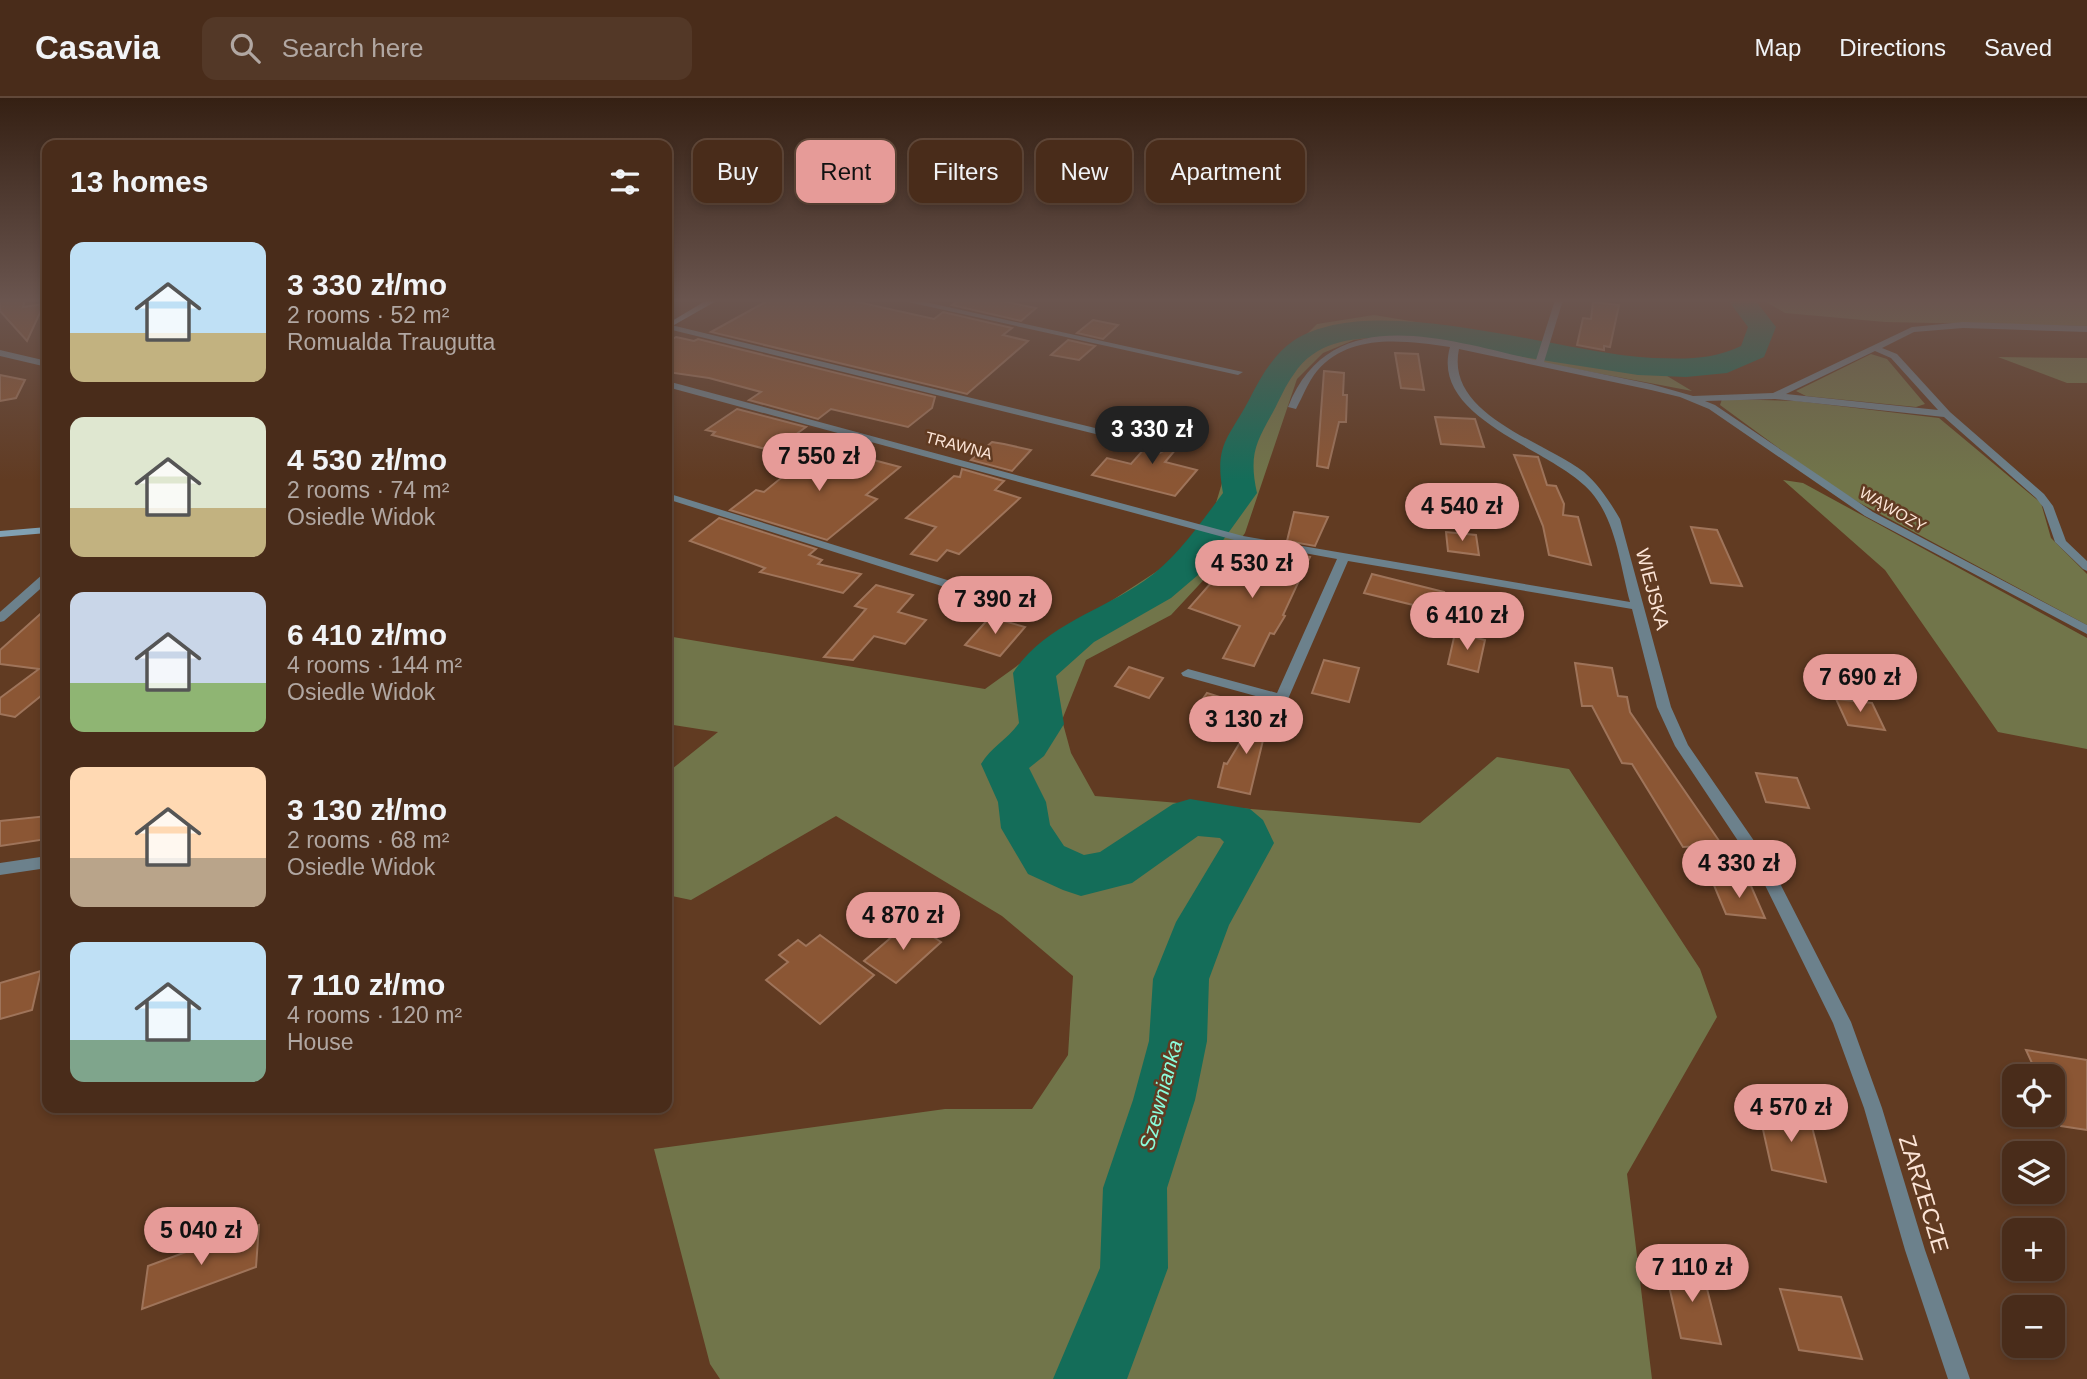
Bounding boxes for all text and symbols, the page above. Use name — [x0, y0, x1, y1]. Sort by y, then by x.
search box — [202, 17, 692, 80]
text: Casavia — [35, 29, 160, 66]
icon: search — [226, 29, 264, 67]
text: Search here — [282, 33, 423, 63]
text: Map — [1755, 34, 1801, 61]
text: Directions — [1839, 34, 1946, 61]
text: Saved — [1984, 34, 2052, 61]
chip: Buy — [693, 140, 782, 203]
chip: Rent — [796, 140, 895, 203]
chip: Filters — [909, 140, 1022, 203]
chip: New — [1036, 140, 1132, 203]
chip: Apartment — [1146, 140, 1305, 203]
icon: filters — [606, 163, 644, 201]
text: 13 homes — [70, 165, 208, 198]
text: 3 330 zł/mo — [287, 268, 447, 301]
icon: home — [126, 270, 210, 354]
text: 2 rooms · 52 m² — [287, 302, 449, 328]
text: Romualda Traugutta — [287, 329, 495, 355]
pin: 3 330 zł — [1080, 406, 1224, 466]
text: 3 330 zł — [1111, 416, 1193, 442]
street label: TRAWNA — [923, 428, 995, 463]
pin: 7 550 zł — [747, 434, 891, 493]
text: 4 530 zł/mo — [287, 443, 447, 476]
text: 7 550 zł — [778, 443, 860, 469]
icon: home — [126, 445, 210, 529]
text: 2 rooms · 74 m² — [287, 477, 449, 503]
pin: 4 540 zł — [1390, 484, 1534, 543]
street label: WĄWOZY — [1857, 484, 1929, 535]
text: 4 540 zł — [1421, 493, 1503, 519]
text: Osiedle Widok — [287, 504, 435, 530]
pin: 4 530 zł — [1180, 540, 1324, 600]
street label: WIEJSKA — [1632, 546, 1674, 632]
text: 4 530 zł — [1211, 550, 1293, 576]
pin: 7 390 zł — [923, 576, 1067, 636]
text: 7 390 zł — [954, 586, 1036, 612]
pin: 6 410 zł — [1395, 592, 1539, 652]
text: 6 410 zł — [1426, 602, 1508, 628]
text: 6 410 zł/mo — [287, 618, 447, 651]
icon: home — [126, 620, 210, 704]
text: 4 rooms · 144 m² — [287, 652, 462, 678]
pin: 7 690 zł — [1788, 654, 1932, 714]
text: 7 690 zł — [1819, 664, 1901, 690]
text: Osiedle Widok — [287, 679, 435, 705]
pin: 3 130 zł — [1174, 696, 1318, 756]
text: 3 130 zł — [1205, 706, 1287, 732]
text: 3 130 zł/mo — [287, 793, 447, 826]
icon: home — [126, 795, 210, 879]
text: 2 rooms · 68 m² — [287, 827, 449, 853]
pin: 4 330 zł — [1667, 840, 1811, 900]
text: 4 330 zł — [1698, 850, 1780, 876]
text: Osiedle Widok — [287, 854, 435, 880]
pin: 4 870 zł — [831, 892, 975, 952]
text: 4 870 zł — [862, 902, 944, 928]
text: 7 110 zł/mo — [287, 968, 445, 1001]
icon: home — [126, 970, 210, 1054]
text: 4 rooms · 120 m² — [287, 1002, 462, 1028]
text: House — [287, 1029, 353, 1055]
water label: Szewnianka — [1135, 1037, 1186, 1153]
map controls — [2002, 1064, 2065, 1358]
button: locate — [2002, 1064, 2065, 1127]
pin: 4 570 zł — [1719, 1084, 1863, 1144]
text: 4 570 zł — [1750, 1094, 1832, 1120]
street label: ZARZECZE — [1894, 1132, 1954, 1256]
button: layers — [2002, 1141, 2065, 1204]
pin: 5 040 zł — [129, 1208, 273, 1267]
text: 5 040 zł — [160, 1217, 242, 1243]
button: + — [2002, 1218, 2065, 1281]
pin: 7 110 zł — [1620, 1244, 1764, 1304]
text: 7 110 zł — [1652, 1254, 1732, 1280]
button: − — [2002, 1295, 2065, 1358]

